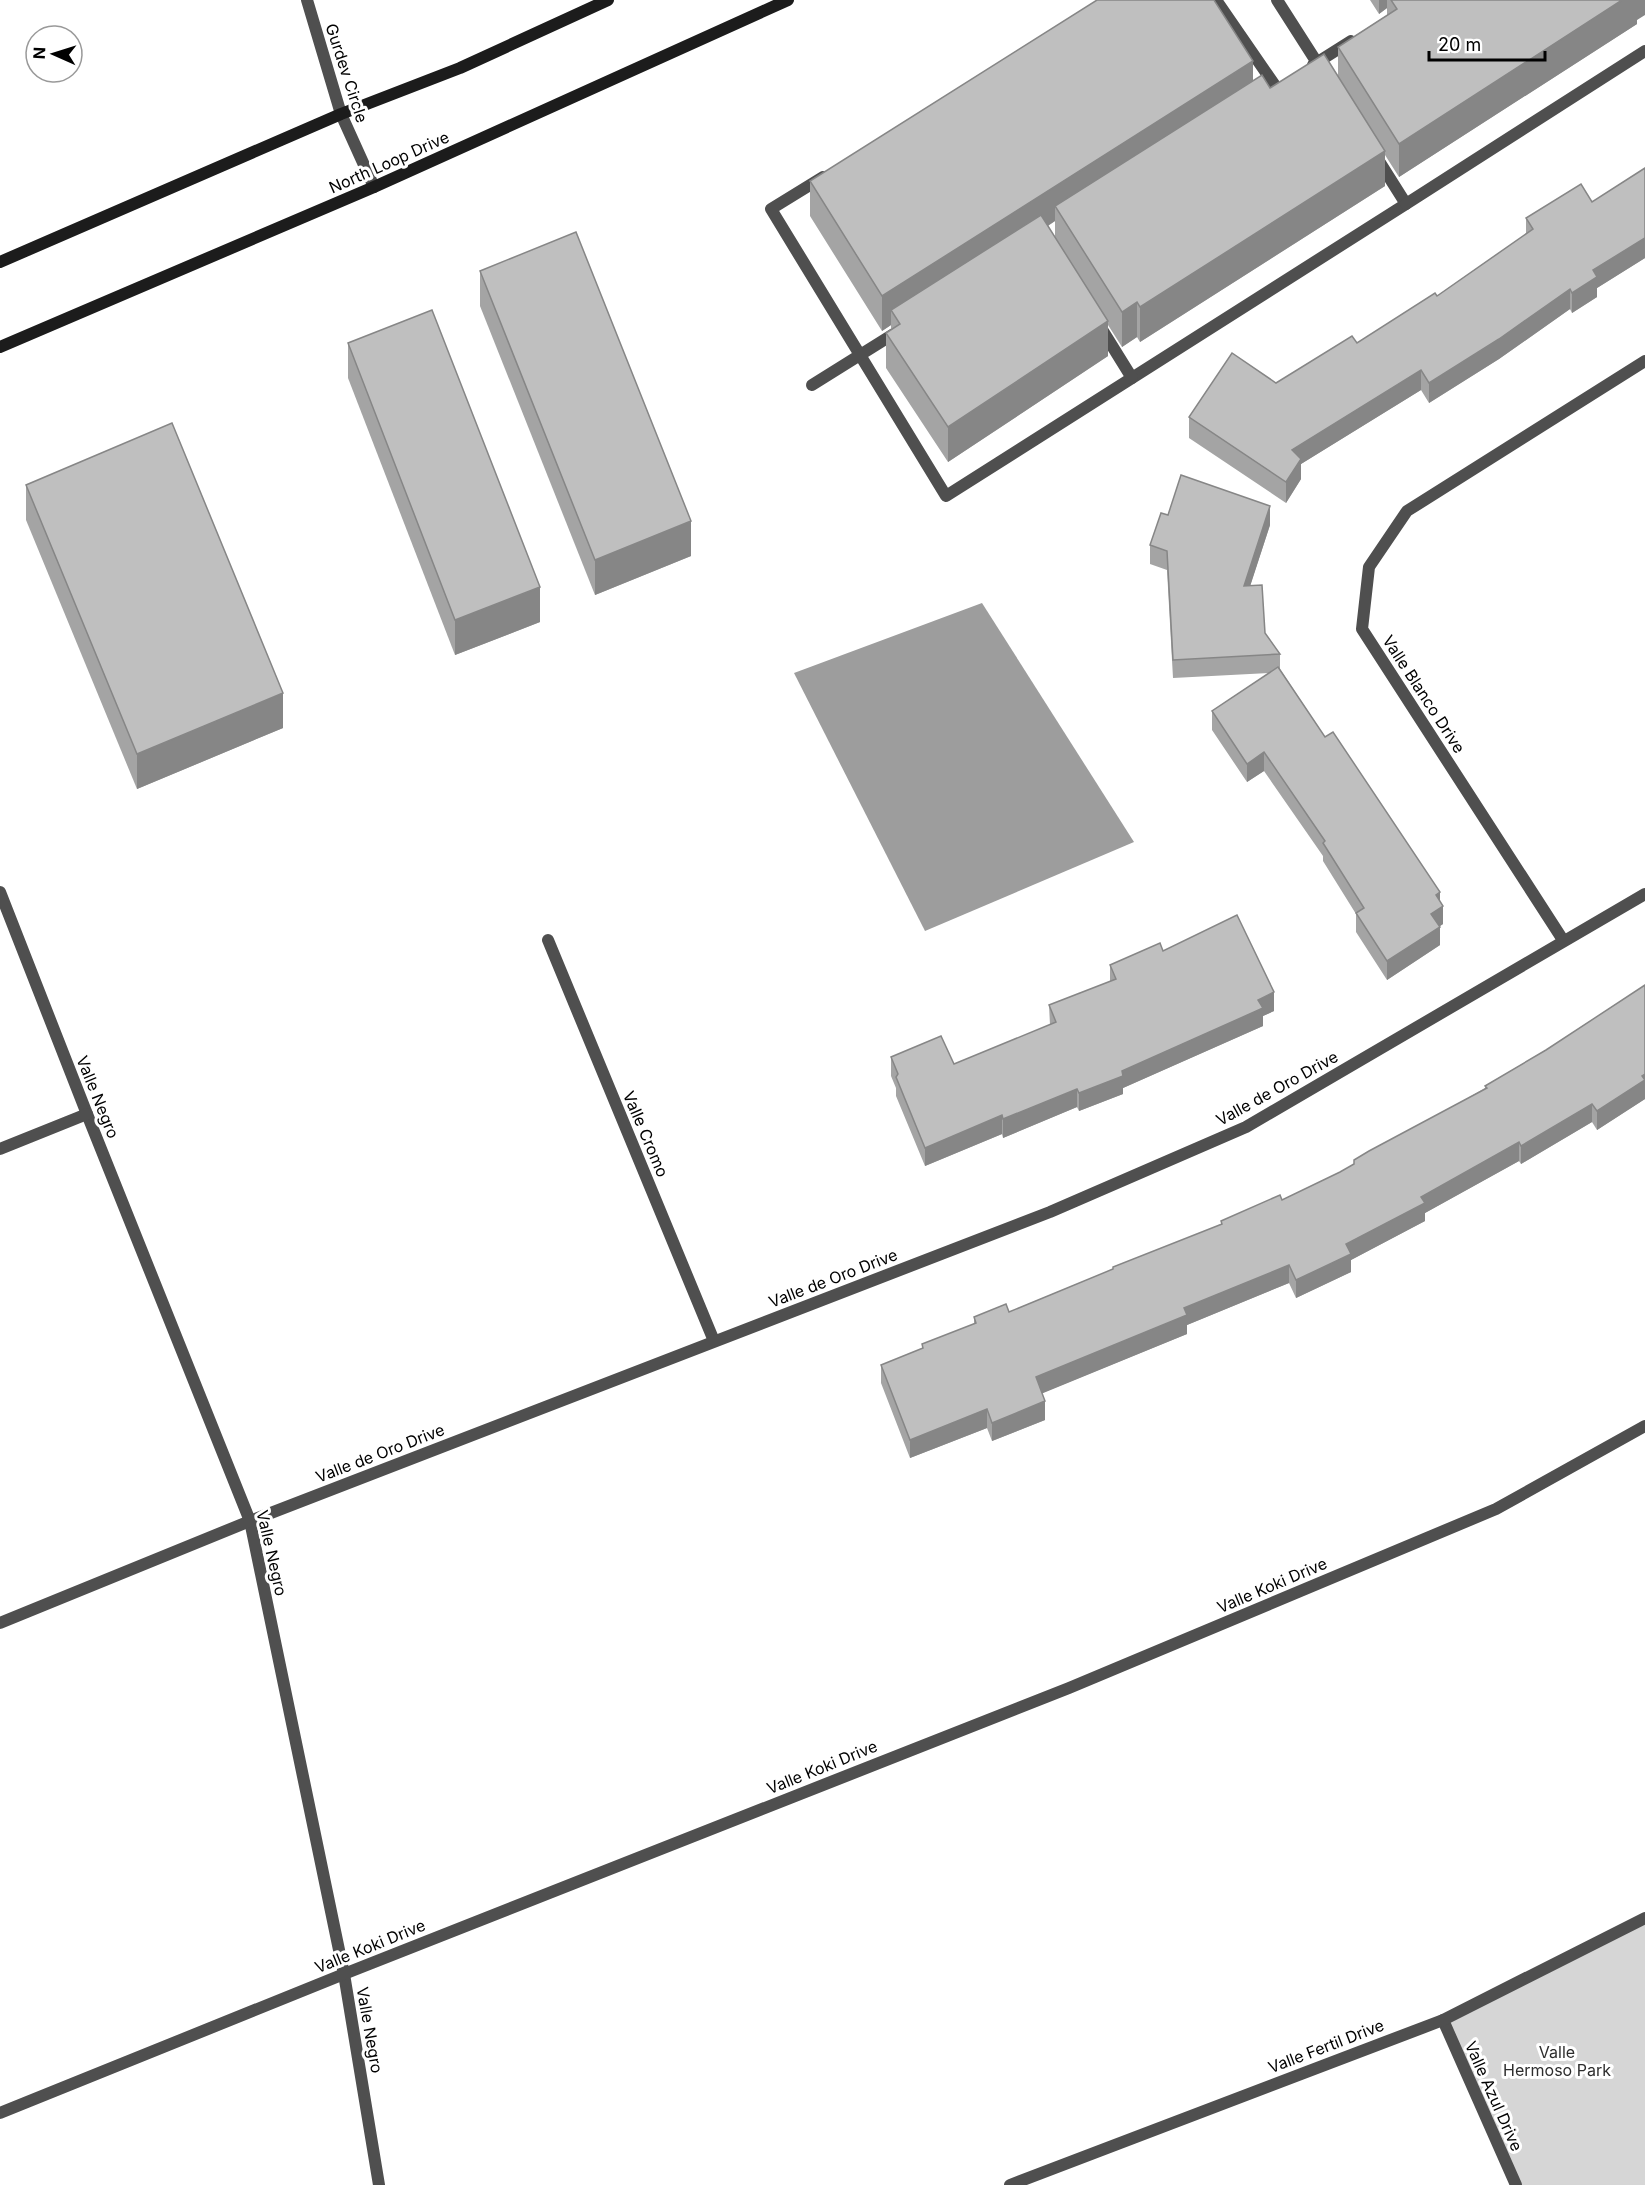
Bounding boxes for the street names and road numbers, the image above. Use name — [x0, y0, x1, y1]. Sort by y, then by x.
street label: Gurdev Circle — [322, 21, 372, 125]
street label: North Loop Drive — [326, 127, 452, 197]
street label: Valle Blanco Drive — [1378, 631, 1470, 757]
street label: Valle de Oro Drive — [1213, 1046, 1341, 1130]
street label: Valle Negro — [72, 1053, 124, 1141]
street label: Valle Cromo — [619, 1088, 673, 1180]
street label: Valle de Oro Drive — [766, 1244, 900, 1312]
street label: Valle de Oro Drive — [313, 1419, 447, 1487]
street label: Valle Negro — [252, 1508, 292, 1598]
street label: Valle Koki Drive — [1214, 1553, 1330, 1617]
street label: Valle Koki Drive — [764, 1736, 880, 1798]
street label: Valle Koki Drive — [312, 1915, 428, 1977]
street label: Valle Negro — [353, 1985, 387, 2075]
street label: Valle Fertil Drive — [1265, 2015, 1387, 2077]
street label: Valle Azul Drive — [1461, 2038, 1527, 2154]

